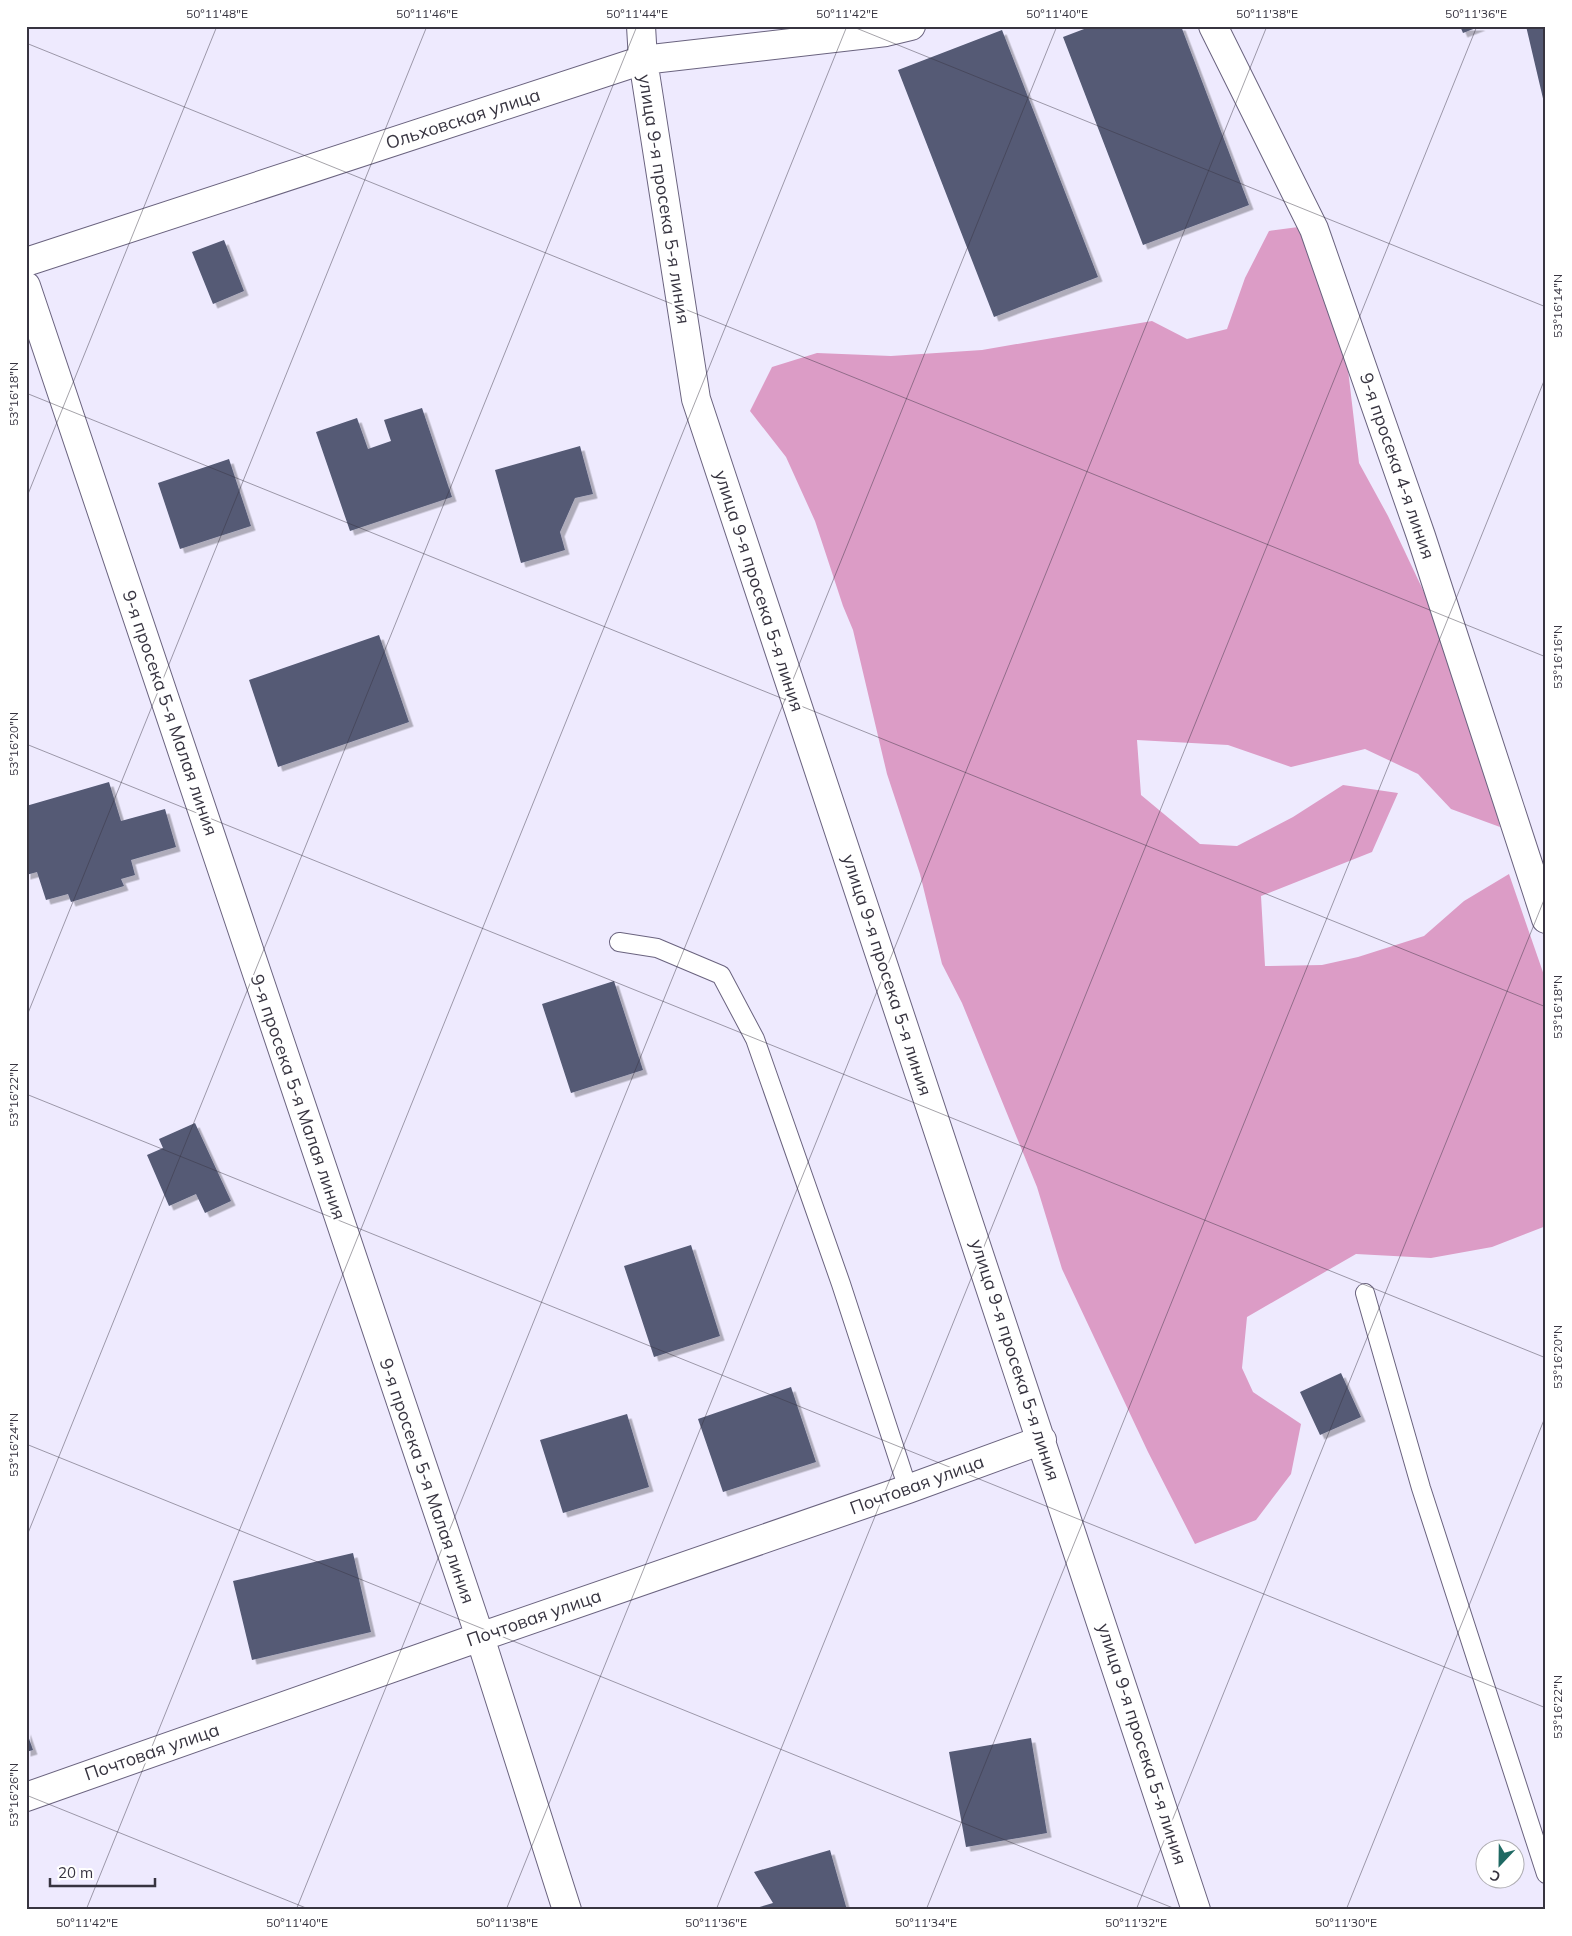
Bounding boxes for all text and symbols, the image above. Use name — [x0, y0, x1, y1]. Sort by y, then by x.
text: 50°11'48"E — [186, 6, 248, 21]
text: 50°11'46"E — [396, 6, 458, 21]
text: 50°11'44"E — [606, 6, 668, 21]
text: 50°11'42"E — [816, 6, 878, 21]
text: 50°11'40"E — [1026, 6, 1088, 21]
text: 50°11'38"E — [1236, 6, 1298, 21]
text: 50°11'36"E — [1445, 6, 1507, 21]
street label: улица 9-я просека 5-я линия — [633, 72, 696, 325]
street label: Ольховская улица — [383, 83, 543, 154]
text: 53°16'14"N — [1550, 274, 1565, 338]
text: 53°16'18"N — [6, 362, 21, 426]
street label: 9-я просека 4-я линия — [1355, 370, 1440, 562]
street label: улица 9-я просека 5-я линия — [710, 467, 809, 714]
street label: 9-я просека 5-я Малая линия — [118, 587, 223, 839]
text: 53°16'16"N — [1550, 625, 1565, 689]
text: 53°16'20"N — [6, 712, 21, 776]
street label: улица 9-я просека 5-я линия — [838, 851, 937, 1098]
street label: 9-я просека 5-я Малая линия — [246, 971, 351, 1223]
text: 53°16'18"N — [1550, 975, 1565, 1039]
text: 53°16'22"N — [6, 1063, 21, 1127]
street label: улица 9-я просека 5-я линия — [966, 1236, 1065, 1483]
text: 53°16'20"N — [1550, 1325, 1565, 1389]
street label: 9-я просека 5-я Малая линия — [375, 1355, 480, 1607]
text: 53°16'24"N — [6, 1413, 21, 1477]
street label: Почтовая улица — [847, 1450, 987, 1519]
street label: Почтовая улица — [463, 1584, 604, 1651]
street label: улица 9-я просека 5-я линия — [1093, 1620, 1192, 1867]
text: 53°16'22"N — [1550, 1675, 1565, 1739]
street label: Почтовая улица — [81, 1718, 222, 1785]
text: 53°16'26"N — [6, 1763, 21, 1827]
north arrow — [1474, 1838, 1524, 1888]
scale bar — [50, 1856, 155, 1888]
text: 20 m — [58, 1863, 93, 1882]
text: С — [1487, 1866, 1503, 1886]
text: 50°11'42"E — [56, 1915, 118, 1930]
text: 50°11'40"E — [266, 1915, 328, 1930]
text: 50°11'38"E — [476, 1915, 538, 1930]
text: 50°11'36"E — [685, 1915, 747, 1930]
text: 50°11'34"E — [895, 1915, 957, 1930]
text: 50°11'32"E — [1105, 1915, 1167, 1930]
text: 50°11'30"E — [1315, 1915, 1377, 1930]

